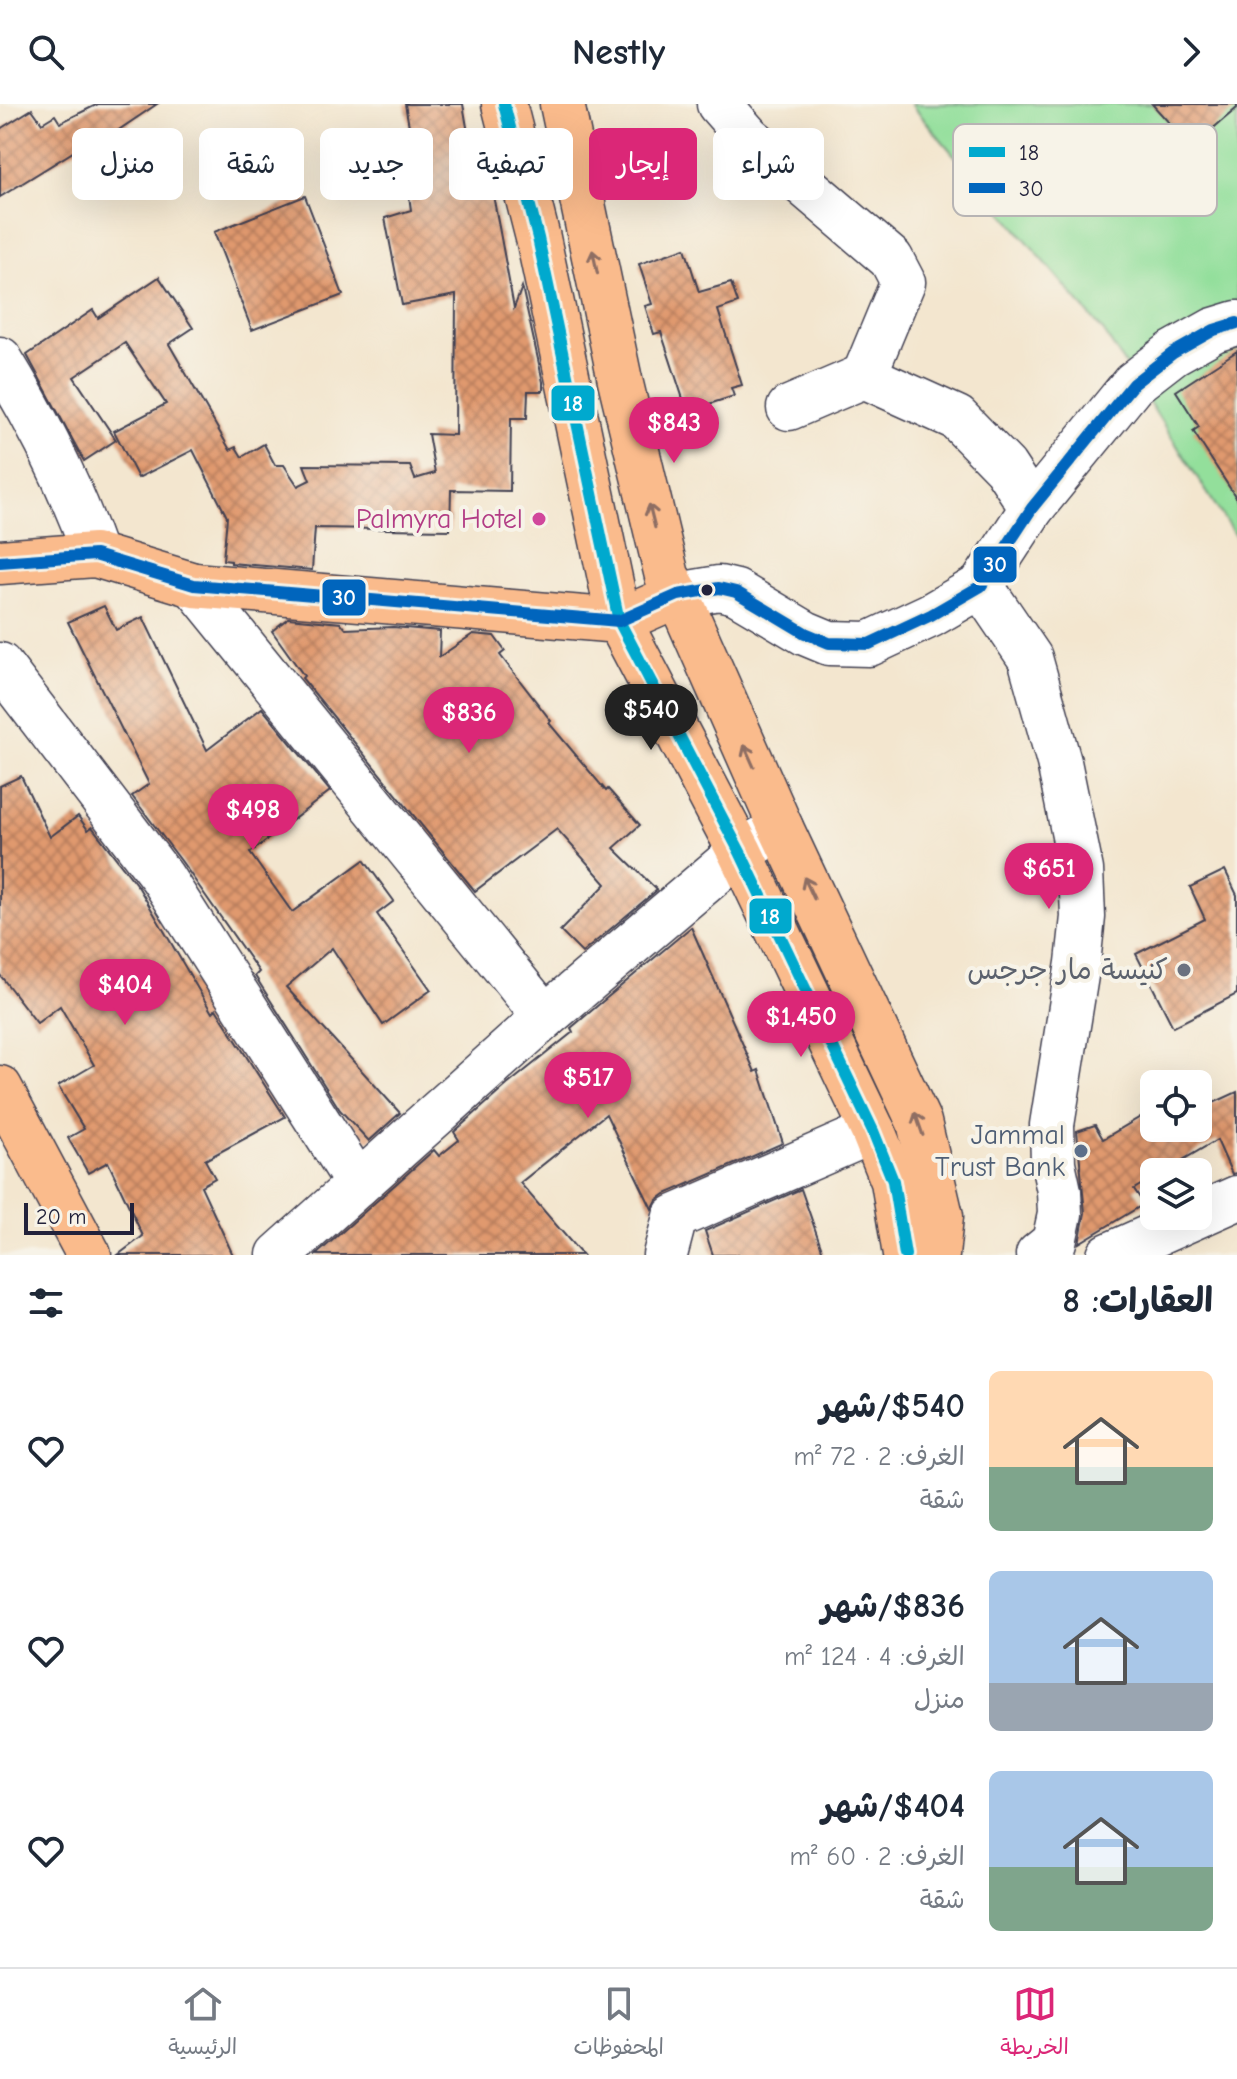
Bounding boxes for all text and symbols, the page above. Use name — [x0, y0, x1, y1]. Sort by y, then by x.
icon: search — [24, 30, 68, 74]
icon: forward — [1169, 30, 1213, 74]
text: Nestly — [572, 32, 665, 73]
legend — [953, 124, 1217, 216]
chip: منزل — [72, 128, 183, 200]
chip: شقة — [199, 128, 304, 200]
chip: جديد — [320, 128, 433, 200]
chip: تصفية — [449, 128, 573, 200]
chip: إيجار — [589, 128, 697, 200]
chip: شراء — [713, 128, 824, 200]
text: 18 — [1019, 140, 1039, 166]
text: 30 — [1019, 176, 1044, 202]
one-way arrow — [587, 250, 602, 276]
line badge: 18 — [550, 384, 596, 422]
text: 18 — [563, 391, 583, 417]
pin: $843 — [627, 397, 721, 465]
text: $843 — [647, 408, 701, 438]
place label: Palmyra Hotel — [356, 503, 523, 535]
one-way arrow — [644, 504, 659, 530]
marker: Palmyra Hotel — [530, 510, 548, 528]
line badge: 30 — [972, 545, 1018, 584]
text: 30 — [983, 552, 1007, 578]
line badge: 30 — [321, 578, 367, 617]
unlabelled marker — [699, 582, 715, 598]
text: 30 — [332, 585, 356, 611]
pin: $540 — [604, 684, 698, 752]
pin: $836 — [422, 687, 516, 755]
text: $540 — [623, 695, 679, 725]
text: $836 — [441, 698, 497, 728]
one-way arrow — [741, 744, 756, 769]
pin: $498 — [206, 784, 300, 852]
text: $498 — [226, 795, 280, 825]
pin: $651 — [1002, 843, 1096, 911]
text: $651 — [1022, 854, 1076, 884]
one-way arrow — [801, 877, 816, 901]
line badge: 18 — [748, 897, 793, 935]
text: 18 — [760, 904, 780, 930]
place label: كنيسة مار جرجس — [967, 954, 1168, 986]
pin: $404 — [78, 959, 172, 1027]
marker: كنيسة مار جرجس — [1175, 961, 1193, 979]
text: $404 — [98, 970, 152, 1000]
pin: $1,450 — [736, 991, 866, 1059]
text: $1,450 — [765, 1002, 837, 1032]
pin: $517 — [541, 1052, 635, 1120]
text: $517 — [562, 1063, 614, 1093]
map controls — [1140, 1070, 1212, 1230]
button: locate — [1140, 1070, 1212, 1142]
one-way arrow — [910, 1112, 925, 1137]
place label: Jammal Trust Bank — [935, 1119, 1065, 1183]
marker: Jammal Trust Bank — [1072, 1142, 1090, 1160]
button: layers — [1140, 1158, 1212, 1230]
scale bar — [24, 1199, 134, 1235]
text: 20 m — [36, 1204, 86, 1230]
icon: filters — [24, 1281, 68, 1325]
text: العقارات: 8 — [1063, 1281, 1213, 1321]
text: $540/شهر — [820, 1386, 965, 1426]
icon: home — [1053, 1403, 1149, 1499]
icon: heart — [24, 1429, 68, 1473]
text: الغرف: 2 · 72 m² — [794, 1442, 965, 1472]
text: شقة — [920, 1485, 965, 1515]
text: $836/شهر — [821, 1586, 965, 1626]
icon: home — [1053, 1603, 1149, 1699]
icon: heart — [24, 1629, 68, 1673]
text: الغرف: 4 · 124 m² — [784, 1642, 965, 1672]
text: منزل — [914, 1685, 965, 1715]
text: $404/شهر — [822, 1786, 965, 1826]
icon: home — [1053, 1803, 1149, 1899]
icon: heart — [24, 1829, 68, 1873]
text: الغرف: 2 · 60 m² — [789, 1842, 965, 1872]
text: شقة — [920, 1885, 965, 1915]
tab: الرئيسية — [168, 1982, 237, 2066]
tab: المحفوظات — [573, 1982, 664, 2066]
tab: الخريطة — [1000, 1982, 1069, 2066]

